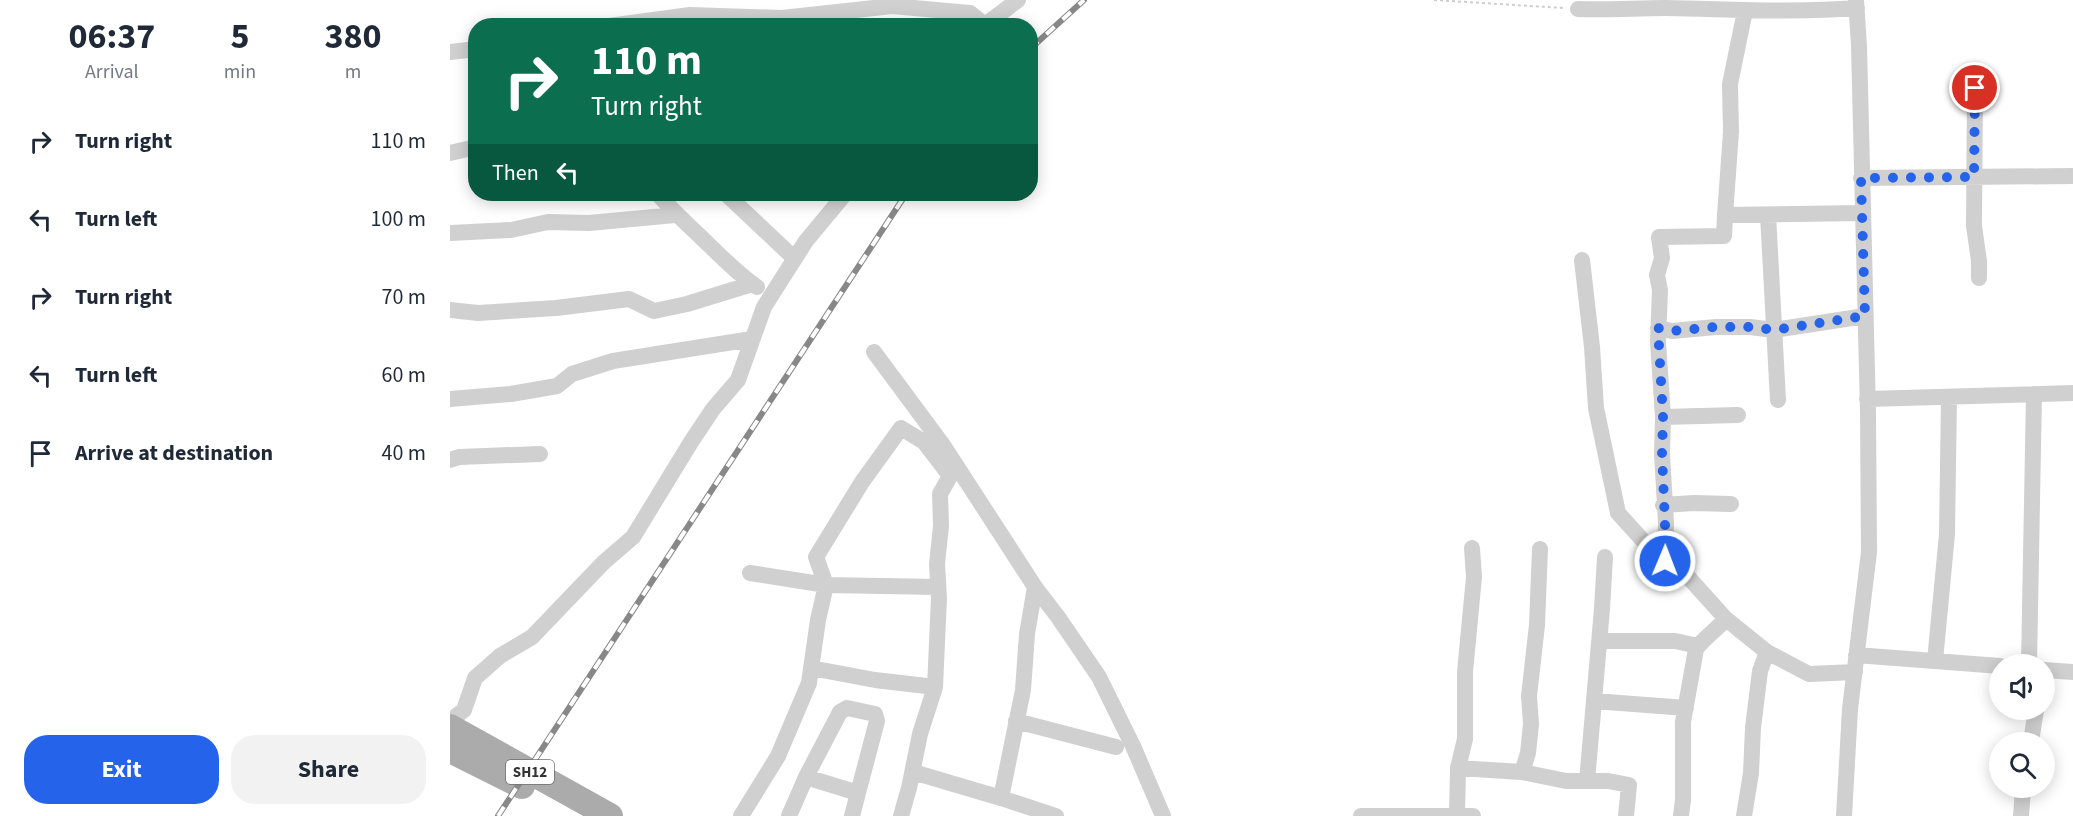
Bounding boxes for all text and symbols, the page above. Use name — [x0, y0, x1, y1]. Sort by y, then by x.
text: 06:37 — [68, 11, 155, 62]
text: 5 — [230, 11, 249, 62]
text: 380 — [325, 11, 382, 62]
text: 110 m — [591, 31, 702, 91]
icon: right — [492, 42, 570, 120]
text: Arrival — [85, 58, 139, 86]
text: min — [224, 58, 256, 86]
text: m — [345, 58, 361, 86]
pin — [1949, 62, 2000, 113]
icon: arrive — [1958, 71, 1991, 104]
text: Turn right — [591, 87, 702, 126]
icon: right — [24, 125, 57, 158]
text: Turn right — [75, 125, 172, 157]
text: 110 m — [371, 125, 426, 157]
icon: left — [551, 156, 584, 189]
text: Then — [492, 157, 539, 189]
icon: left — [24, 203, 57, 236]
text: Turn left — [75, 203, 157, 235]
text: 100 m — [371, 203, 426, 235]
icon: right — [24, 281, 57, 314]
text: Turn right — [75, 281, 172, 313]
text: 70 m — [381, 281, 426, 313]
icon: left — [24, 359, 57, 392]
text: Turn left — [75, 359, 157, 391]
text: 60 m — [381, 359, 426, 391]
icon: arrive — [24, 437, 57, 470]
text: Arrive at destination — [75, 437, 273, 469]
text: 40 m — [381, 437, 426, 469]
position arrow — [1633, 529, 1697, 593]
map controls — [1989, 654, 2055, 798]
button: sound — [1989, 654, 2055, 720]
button: search — [1989, 732, 2055, 798]
button: Exit — [24, 735, 219, 804]
button: Share — [231, 735, 426, 804]
road number: SH12 — [506, 760, 554, 784]

